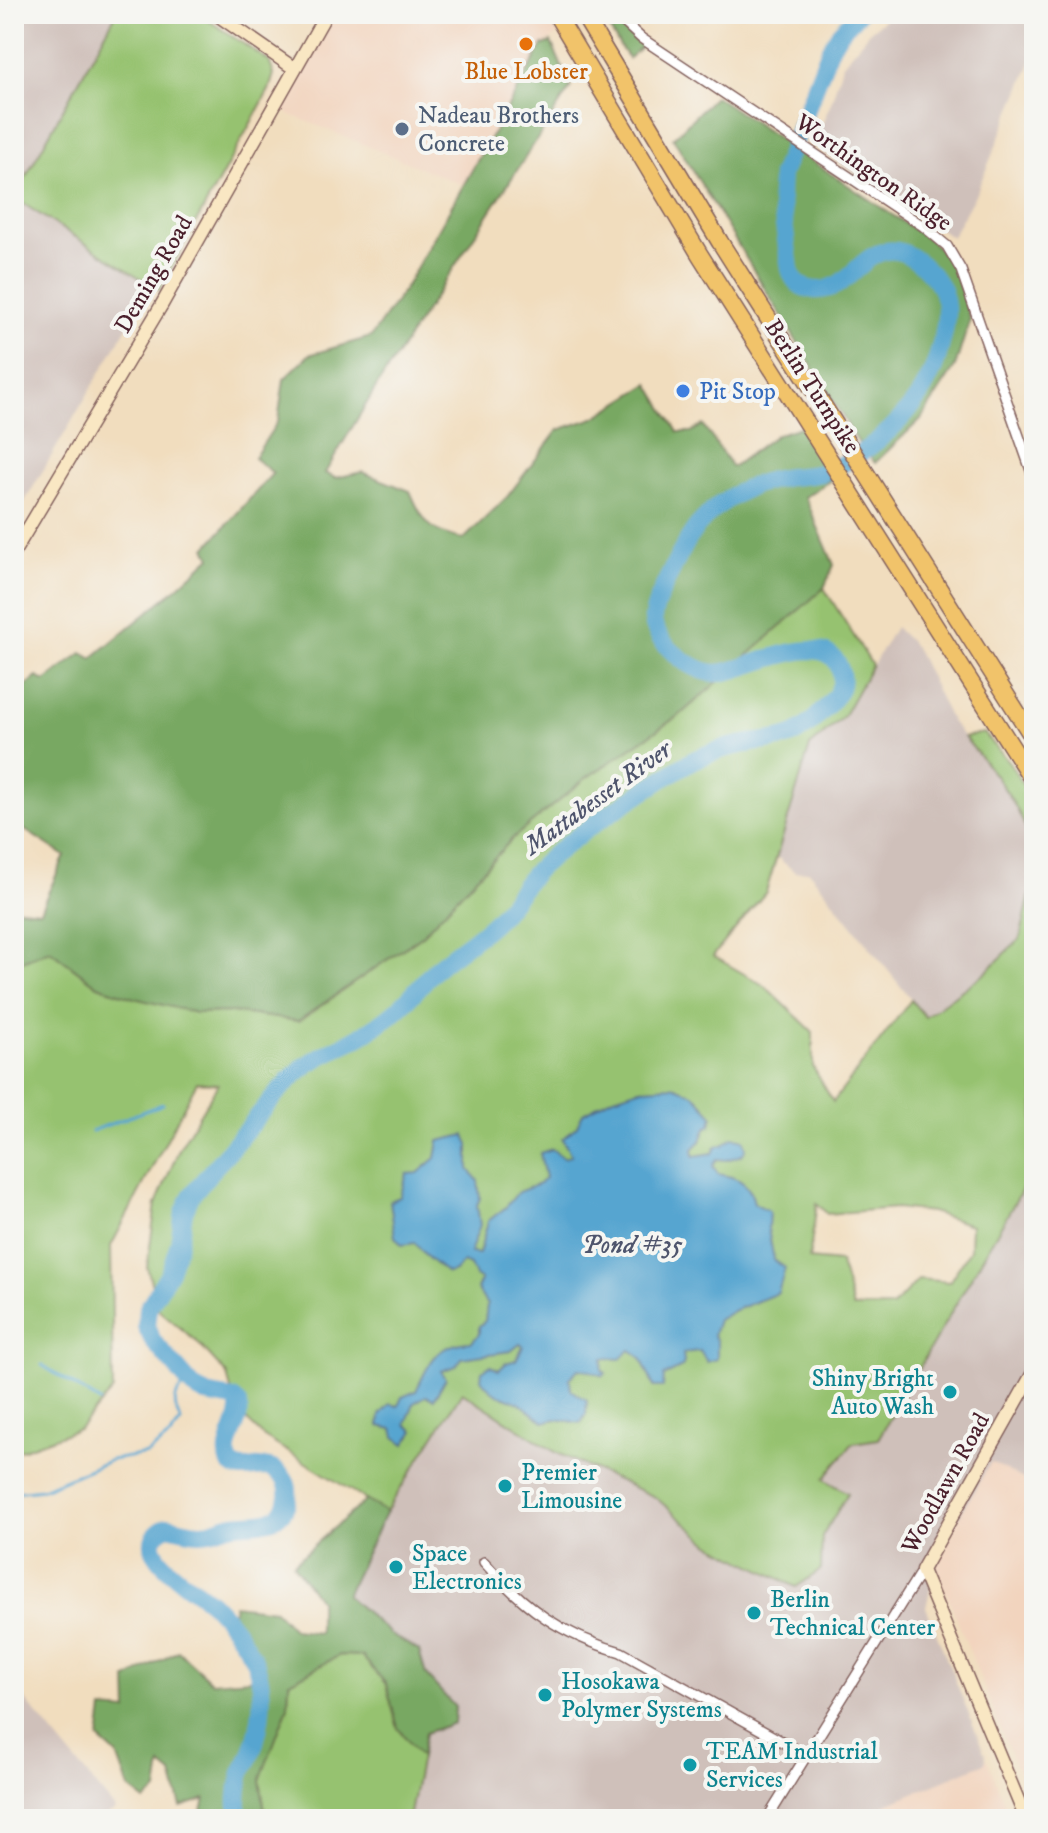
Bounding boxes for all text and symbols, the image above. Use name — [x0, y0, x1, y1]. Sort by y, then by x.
marker: Blue Lobster — [517, 35, 535, 53]
place label: Blue Lobster — [464, 57, 588, 87]
place label: Nadeau Brothers Concrete — [418, 101, 579, 159]
street label: Worthington Ridge — [788, 107, 958, 238]
marker: Nadeau Brothers Concrete — [393, 120, 411, 138]
street label: Deming Road — [108, 210, 200, 339]
street label: Berlin Turnpike — [758, 314, 867, 459]
place label: Pit Stop — [699, 377, 776, 407]
marker: Pit Stop — [674, 382, 692, 400]
water label: Mattabesset River — [516, 733, 680, 864]
water label: Pond #35 — [582, 1229, 683, 1262]
place label: Shiny Bright Auto Wash — [812, 1364, 934, 1422]
marker: Shiny Bright Auto Wash — [941, 1383, 959, 1401]
street label: Woodlawn Road — [894, 1408, 997, 1560]
place label: Premier Limousine — [521, 1458, 622, 1516]
marker: Premier Limousine — [496, 1477, 514, 1495]
place label: Space Electronics — [412, 1539, 522, 1597]
marker: Space Electronics — [387, 1558, 405, 1576]
place label: Berlin Technical Center — [770, 1585, 935, 1643]
marker: Berlin Technical Center — [745, 1604, 763, 1622]
place label: Hosokawa Polymer Systems — [561, 1667, 722, 1725]
marker: Hosokawa Polymer Systems — [536, 1686, 554, 1704]
place label: TEAM Industrial Services — [706, 1737, 878, 1795]
marker: TEAM Industrial Services — [681, 1756, 699, 1774]

